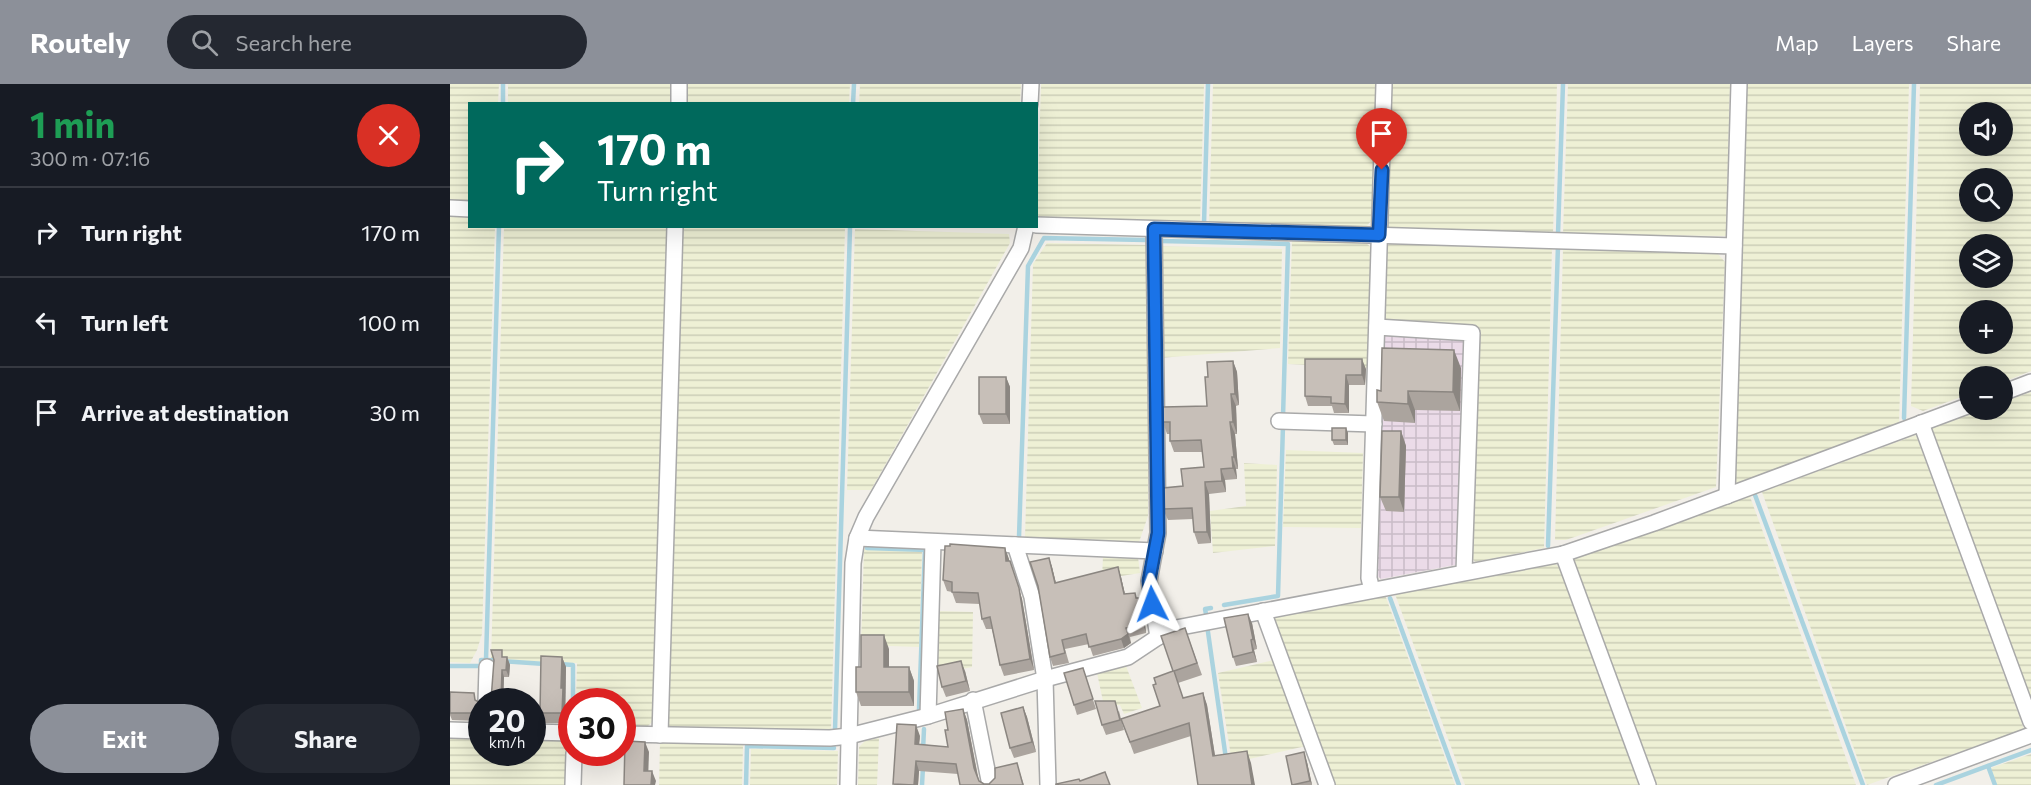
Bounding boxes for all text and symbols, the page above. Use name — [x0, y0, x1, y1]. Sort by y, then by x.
search box — [167, 15, 587, 69]
text: Routely — [30, 25, 131, 59]
icon: search — [188, 26, 221, 59]
text: Search here — [236, 29, 352, 56]
text: Map — [1775, 30, 1819, 55]
text: Layers — [1852, 30, 1914, 55]
text: Share — [1947, 30, 2001, 55]
text: 1 min — [30, 101, 115, 145]
map controls — [1959, 102, 2013, 420]
button: sound — [1959, 102, 2013, 156]
button: close — [357, 104, 420, 167]
pin — [1356, 108, 1407, 170]
icon: arrive — [1365, 117, 1398, 150]
text: 170 m — [597, 122, 711, 174]
icon: right — [498, 126, 576, 204]
text: 300 m · 07:16 — [30, 146, 150, 170]
button: search — [1959, 168, 2013, 222]
text: Turn right — [597, 174, 717, 207]
icon: right — [30, 216, 63, 249]
text: Turn right — [81, 219, 182, 246]
text: 170 m — [361, 219, 420, 246]
button: layers — [1959, 234, 2013, 288]
button: + — [1959, 300, 2013, 354]
icon: left — [30, 306, 63, 339]
text: Turn left — [81, 309, 168, 336]
text: 100 m — [358, 309, 420, 336]
button: − — [1959, 366, 2013, 420]
icon: arrive — [30, 396, 63, 429]
text: Arrive at destination — [81, 399, 289, 426]
text: 30 m — [370, 399, 420, 426]
position arrow — [1120, 572, 1184, 636]
speed limit sign: 30 — [558, 688, 636, 766]
text: 20 — [489, 701, 525, 738]
button: Exit — [30, 704, 219, 773]
button: Share — [231, 704, 420, 773]
text: km/h — [489, 733, 525, 751]

